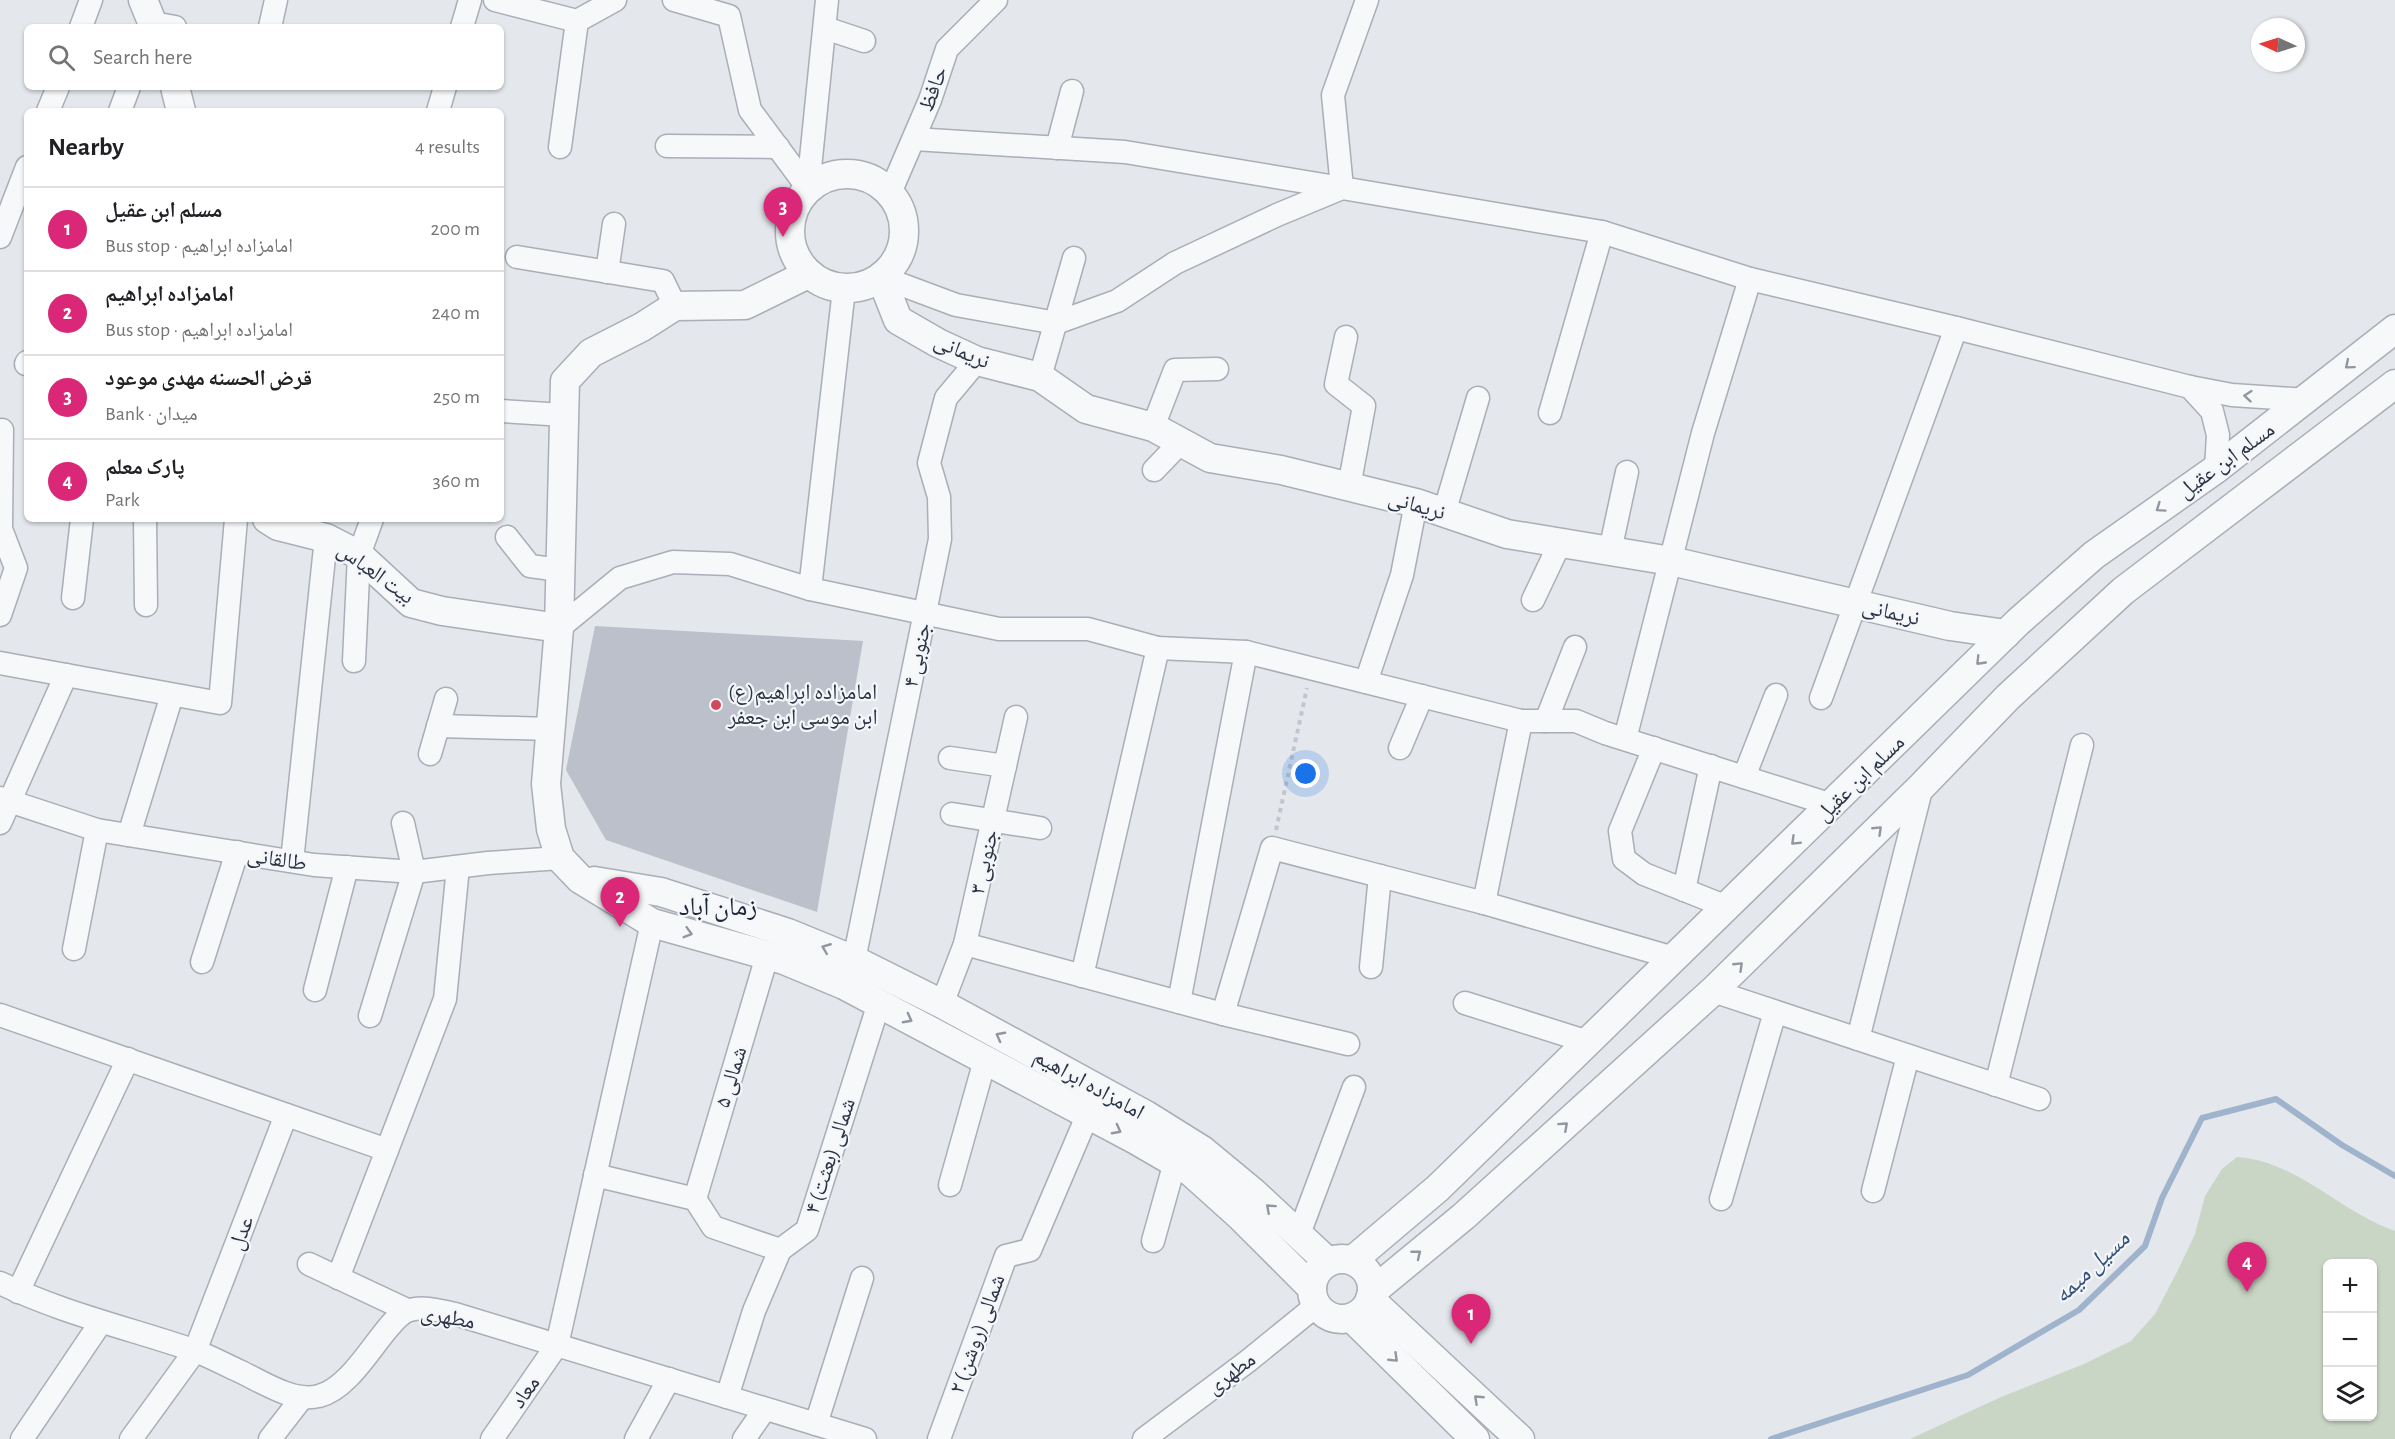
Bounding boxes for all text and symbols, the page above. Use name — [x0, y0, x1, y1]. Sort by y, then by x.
north arrow — [2251, 18, 2305, 72]
search box — [24, 24, 504, 90]
icon: search — [45, 41, 78, 74]
text: Search here — [93, 46, 192, 68]
street label: حافظ — [915, 64, 951, 114]
text: Nearby — [48, 134, 124, 160]
text: 4 results — [415, 137, 480, 157]
pin: 3 — [764, 188, 802, 237]
text: مسلم ابن عقیل — [105, 199, 222, 221]
text: 1 — [64, 219, 71, 239]
text: 200 m — [430, 219, 480, 239]
text: Bus stop · امامزاده ابراهیم — [105, 236, 293, 256]
text: امامزاده ابراهیم — [105, 283, 234, 305]
text: 2 — [63, 303, 72, 323]
text: 240 m — [431, 303, 480, 323]
text: Bus stop · امامزاده ابراهیم — [105, 320, 293, 340]
street label: نریمانی — [930, 329, 993, 374]
one-way arrow — [2345, 358, 2356, 369]
text: قرض الحسنه مهدی موعود — [105, 367, 312, 389]
text: 3 — [63, 387, 72, 407]
text: 250 m — [433, 387, 480, 407]
one-way arrow — [2243, 390, 2252, 403]
text: Bank · میدان — [105, 404, 198, 424]
street label: مسلم ابن عقیل — [2174, 418, 2280, 505]
text: پارک معلم — [105, 456, 185, 478]
text: 4 — [62, 471, 73, 491]
text: 360 m — [433, 471, 480, 491]
street label: نریمانی — [1385, 486, 1448, 526]
text: Park — [105, 490, 140, 510]
one-way arrow — [2156, 501, 2167, 512]
street label: بیت العباس — [332, 538, 418, 610]
street label: نریمانی — [1860, 595, 1922, 631]
street label: ۴ جنوبی — [899, 621, 937, 690]
one-way arrow — [1976, 653, 1987, 664]
place label: (ع)امامزاده ابراهیم ابن موسی ابن جعفر — [727, 681, 878, 730]
marker: (ع)امامزاده ابراهیم ابن موسی ابن جعفر — [709, 698, 723, 712]
street label: مسلم ابن عقیل — [1812, 731, 1911, 828]
your location — [1291, 759, 1320, 788]
one-way arrow — [1871, 826, 1882, 837]
street label: ۳ جنوبی — [966, 828, 1004, 897]
one-way arrow — [1791, 834, 1801, 845]
street label: طالقانی — [245, 843, 308, 877]
pin: 2 — [600, 878, 640, 927]
district label: زمان آباد — [679, 893, 757, 922]
one-way arrow — [682, 926, 693, 938]
one-way arrow — [821, 943, 832, 955]
one-way arrow — [1733, 962, 1743, 973]
one-way arrow — [902, 1012, 912, 1023]
one-way arrow — [996, 1032, 1007, 1043]
street label: ۵ شمالی — [711, 1044, 753, 1111]
street label: امامزاده ابراهیم — [1028, 1045, 1148, 1126]
street label: ۴ شمالی (بعثت) — [801, 1095, 861, 1217]
one-way arrow — [1557, 1122, 1568, 1133]
one-way arrow — [1111, 1123, 1122, 1134]
one-way arrow — [1266, 1204, 1276, 1215]
street label: عدل — [225, 1213, 259, 1254]
water label: مسیل میمه — [2050, 1226, 2136, 1309]
pin: 4 — [2228, 1242, 2266, 1292]
one-way arrow — [1411, 1251, 1422, 1262]
map controls — [2323, 1259, 2377, 1421]
button: + — [2323, 1259, 2377, 1313]
street label: ۲ شمالی (روشن) — [945, 1271, 1011, 1397]
pin: 1 — [1452, 1294, 1490, 1344]
street label: مطهری — [419, 1301, 477, 1335]
button: − — [2323, 1313, 2377, 1367]
street label: مطهری — [1203, 1348, 1261, 1400]
one-way arrow — [1388, 1351, 1398, 1362]
button: layers — [2323, 1367, 2377, 1421]
street label: معاد — [506, 1372, 544, 1412]
one-way arrow — [1474, 1395, 1484, 1406]

